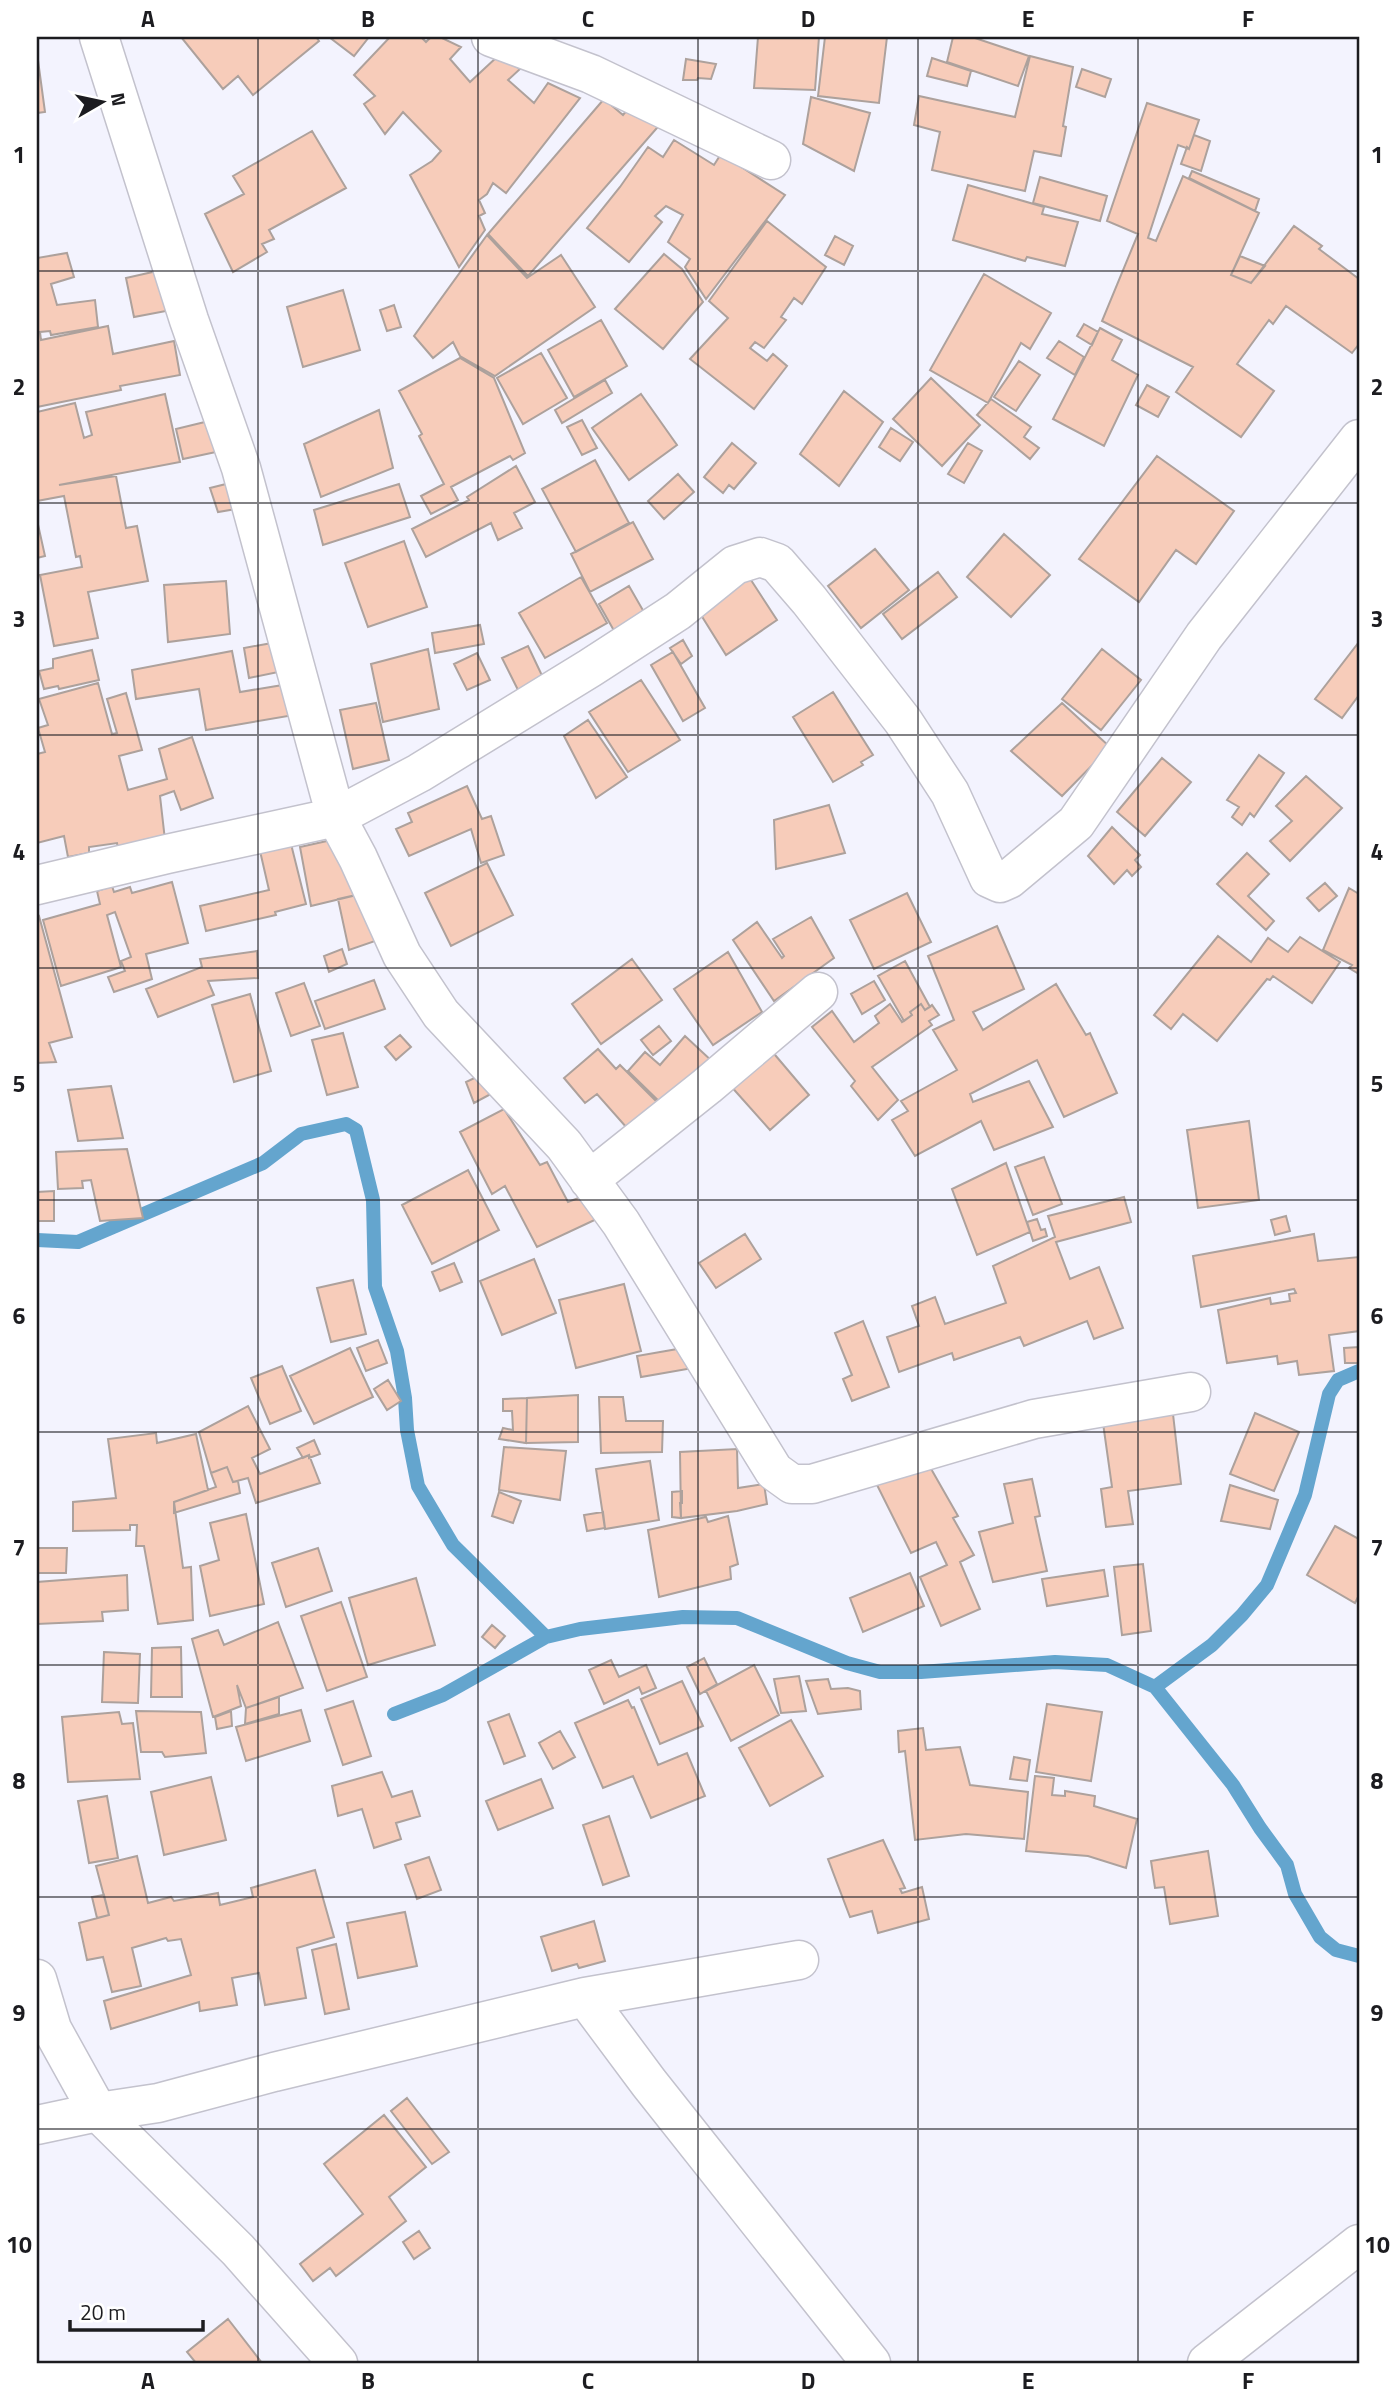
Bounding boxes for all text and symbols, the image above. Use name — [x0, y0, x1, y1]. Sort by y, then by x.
text: A — [141, 1, 155, 36]
text: B — [361, 1, 375, 36]
text: C — [582, 1, 594, 36]
text: D — [801, 1, 815, 36]
text: E — [1022, 1, 1034, 36]
text: F — [1242, 1, 1254, 36]
north arrow — [66, 66, 136, 136]
text: N — [104, 90, 135, 108]
text: 1 — [13, 137, 25, 172]
text: 1 — [1371, 137, 1383, 172]
text: 2 — [13, 369, 25, 404]
text: 2 — [1371, 369, 1383, 404]
text: 3 — [13, 601, 25, 636]
text: 3 — [1371, 601, 1383, 636]
text: 4 — [13, 834, 25, 869]
text: 4 — [1371, 834, 1383, 869]
text: 5 — [13, 1066, 25, 1101]
text: 5 — [1371, 1066, 1383, 1101]
text: 6 — [13, 1298, 26, 1333]
text: 6 — [1371, 1298, 1384, 1333]
text: 7 — [13, 1530, 25, 1565]
text: 7 — [1371, 1530, 1383, 1565]
text: 8 — [13, 1763, 26, 1798]
text: 8 — [1371, 1763, 1384, 1798]
text: 9 — [13, 1995, 26, 2030]
text: 9 — [1371, 1995, 1384, 2030]
text: 10 — [6, 2227, 32, 2262]
text: 10 — [1364, 2227, 1390, 2262]
scale bar — [70, 2288, 203, 2332]
text: 20 m — [80, 2296, 126, 2328]
text: A — [141, 2363, 155, 2398]
text: B — [361, 2363, 375, 2398]
text: C — [582, 2363, 594, 2398]
text: D — [801, 2363, 815, 2398]
text: E — [1022, 2363, 1034, 2398]
text: F — [1242, 2363, 1254, 2398]

